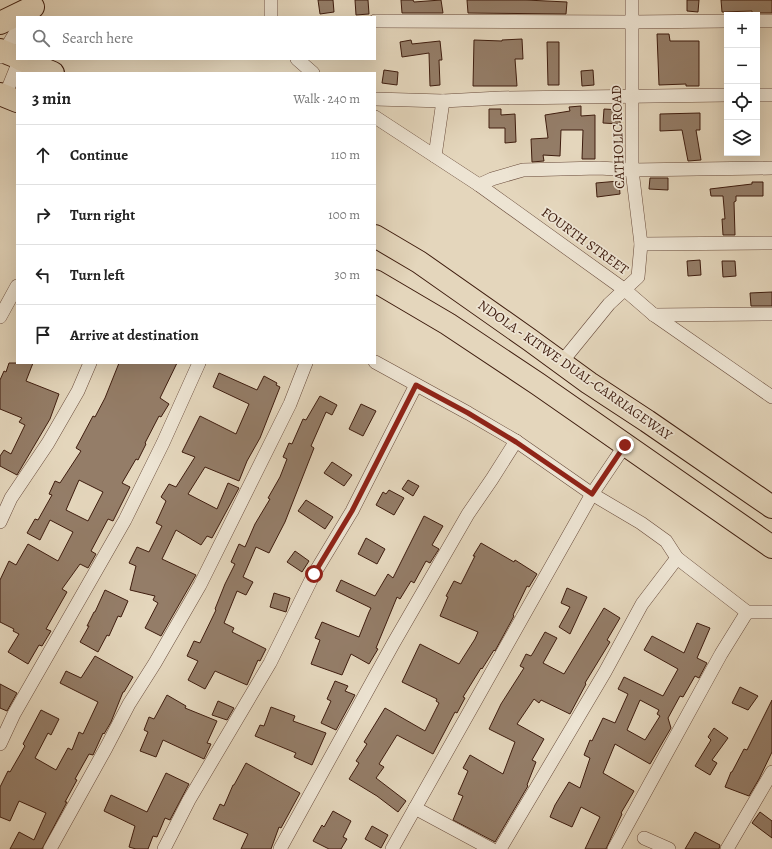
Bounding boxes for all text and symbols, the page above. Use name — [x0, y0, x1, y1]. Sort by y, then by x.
map controls — [724, 12, 760, 156]
button: + — [724, 12, 760, 48]
search box — [16, 16, 376, 60]
icon: search — [30, 27, 52, 49]
text: Search here — [62, 28, 133, 48]
button: − — [724, 48, 760, 84]
button: locate — [724, 84, 760, 120]
street label: CATHOLIC ROAD — [607, 85, 629, 189]
text: 3 min — [32, 87, 71, 110]
text: Walk · 240 m — [293, 90, 360, 107]
button: layers — [724, 120, 760, 156]
icon: ahead — [32, 144, 54, 166]
text: Continue — [70, 145, 128, 165]
text: 110 m — [331, 146, 360, 163]
street label: FOURTH STREET — [538, 203, 633, 279]
icon: right — [32, 204, 54, 226]
text: Turn right — [70, 205, 135, 225]
text: 100 m — [328, 206, 360, 223]
icon: left — [32, 264, 54, 286]
text: Turn left — [70, 265, 125, 285]
text: 30 m — [334, 266, 360, 283]
street label: NDOLA - KITWE DUAL-CARRIAGEWAY — [474, 295, 676, 445]
icon: arrive — [32, 324, 54, 346]
text: Arrive at destination — [70, 325, 199, 345]
route end — [616, 436, 634, 454]
route start — [305, 565, 323, 583]

